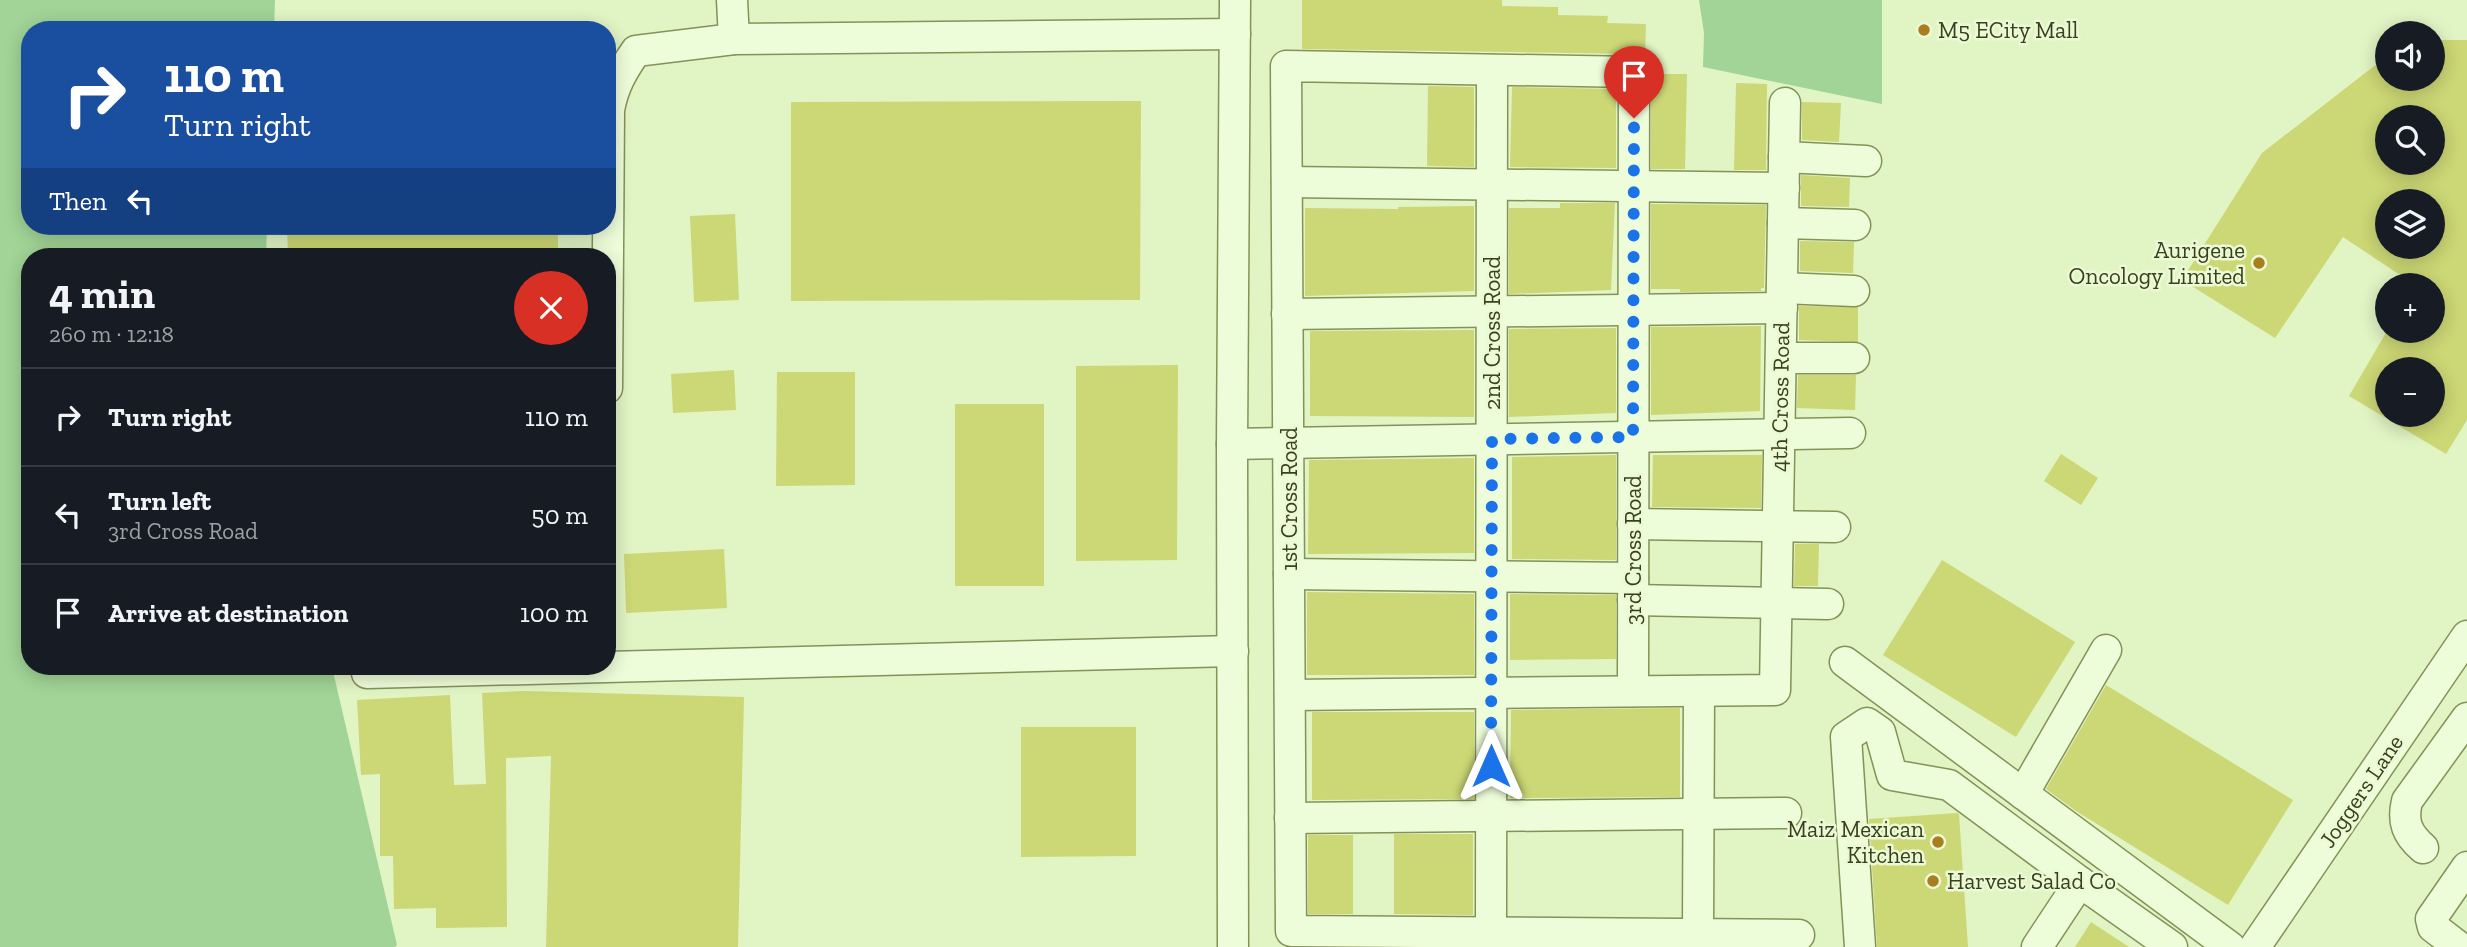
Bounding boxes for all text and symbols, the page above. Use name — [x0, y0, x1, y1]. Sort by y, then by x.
place label: M5 ECity Mall — [1938, 16, 2078, 44]
map controls — [2375, 21, 2445, 427]
button: sound — [2375, 21, 2445, 91]
marker: M5 ECity Mall — [1916, 22, 1932, 38]
text: 110 m — [164, 46, 284, 105]
pin — [1604, 46, 1664, 118]
icon: right — [49, 49, 140, 140]
icon: arrive — [1615, 57, 1653, 95]
button: search — [2375, 105, 2445, 175]
text: Turn right — [164, 106, 311, 144]
icon: left — [121, 182, 159, 220]
text: Then — [49, 185, 107, 217]
button: layers — [2375, 189, 2445, 259]
place label: Aurigene Oncology Limited — [2068, 236, 2245, 290]
marker: Aurigene Oncology Limited — [2251, 255, 2267, 271]
street label: 2nd Cross Road — [1478, 256, 1506, 410]
text: 4 min — [49, 268, 155, 319]
button: close — [514, 271, 588, 345]
button: + — [2375, 273, 2445, 343]
text: 260 m · 12:18 — [49, 320, 174, 348]
street label: 4th Cross Road — [1765, 321, 1795, 472]
button: − — [2375, 357, 2445, 427]
icon: right — [49, 398, 87, 436]
text: Turn right — [108, 401, 231, 433]
text: 110 m — [525, 401, 588, 433]
street label: 1st Cross Road — [1275, 427, 1303, 571]
street label: 3rd Cross Road — [1619, 475, 1647, 625]
text: Turn left — [108, 485, 211, 517]
icon: left — [49, 496, 87, 534]
text: 50 m — [531, 499, 588, 531]
text: 3rd Cross Road — [108, 517, 258, 545]
icon: arrive — [49, 594, 87, 632]
text: Arrive at destination — [108, 597, 348, 629]
text: 100 m — [520, 597, 588, 629]
position arrow — [1454, 729, 1528, 803]
street label: Joggers Lane — [2313, 729, 2409, 853]
place label: Maiz Mexican Kitchen — [1787, 815, 1924, 869]
marker: Maiz Mexican Kitchen — [1930, 834, 1946, 850]
place label: Harvest Salad Co — [1947, 867, 2116, 895]
marker: Harvest Salad Co — [1925, 873, 1941, 889]

